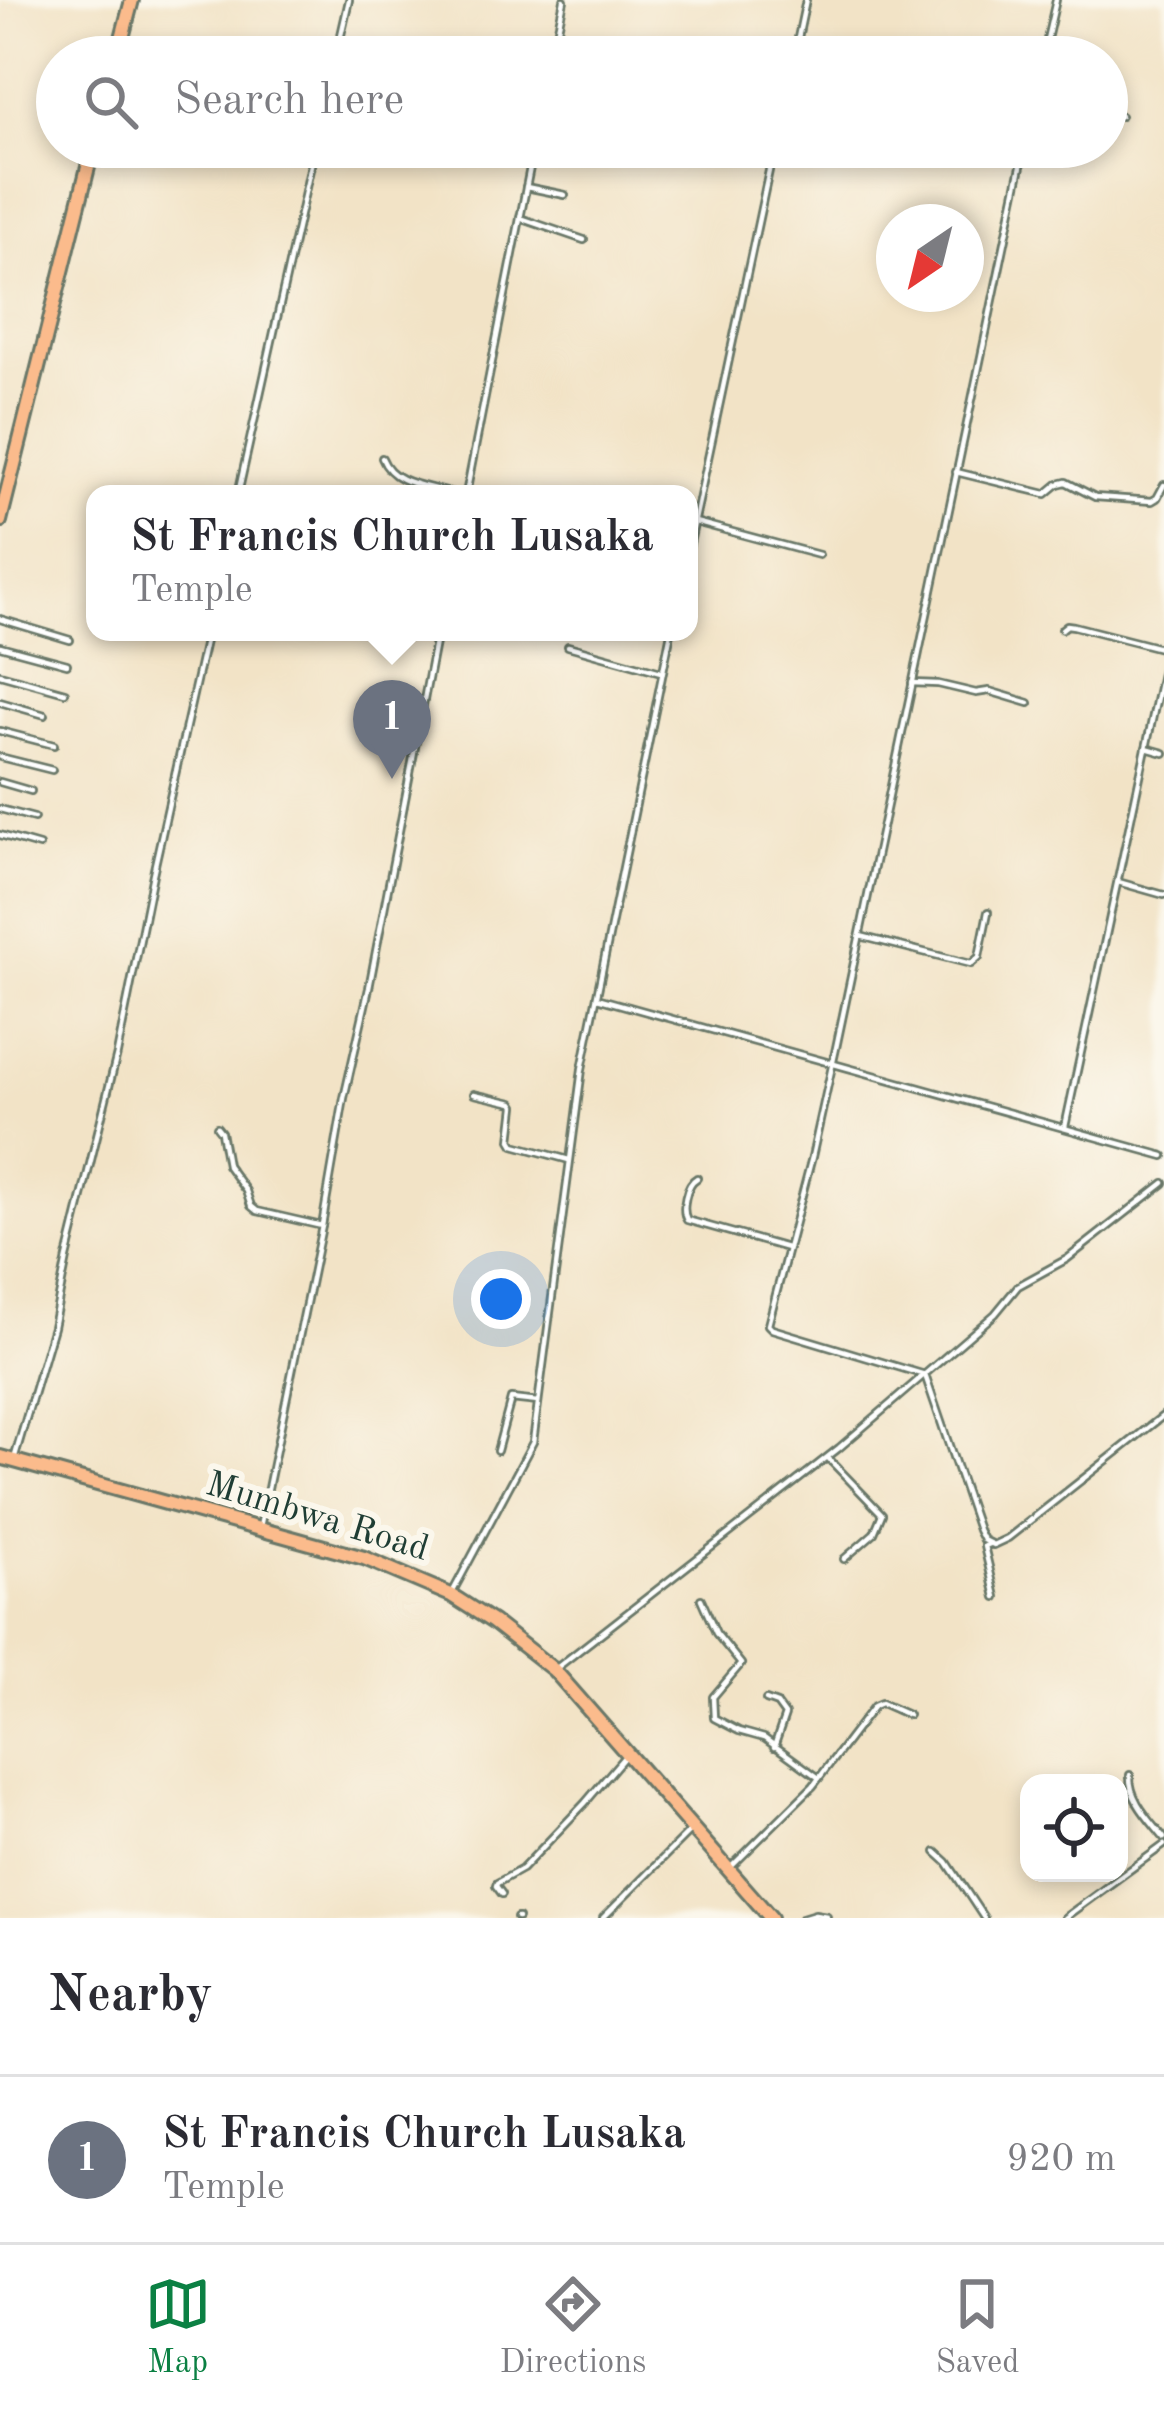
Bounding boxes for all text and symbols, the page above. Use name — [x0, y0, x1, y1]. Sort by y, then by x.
search box — [36, 36, 1128, 168]
icon: search — [78, 69, 144, 135]
text: Search here — [174, 79, 404, 124]
north arrow — [876, 204, 984, 312]
popup — [86, 485, 698, 641]
text: St Francis Church Lusaka — [130, 516, 654, 561]
text: Temple — [130, 571, 253, 610]
pin: 1 — [353, 680, 431, 779]
your location — [471, 1269, 531, 1329]
street label: Mumbwa Road — [201, 1467, 433, 1569]
map controls — [1020, 1774, 1128, 1882]
button: locate — [1020, 1774, 1128, 1882]
text: Nearby — [48, 1971, 213, 2022]
text: St Francis Church Lusaka — [162, 2113, 686, 2158]
text: 1 — [76, 2140, 98, 2179]
text: 920 m — [1006, 2140, 1116, 2179]
text: Temple — [162, 2168, 285, 2207]
tab: Map — [145, 2271, 211, 2384]
tab: Directions — [500, 2271, 646, 2384]
tab: Saved — [935, 2271, 1019, 2384]

